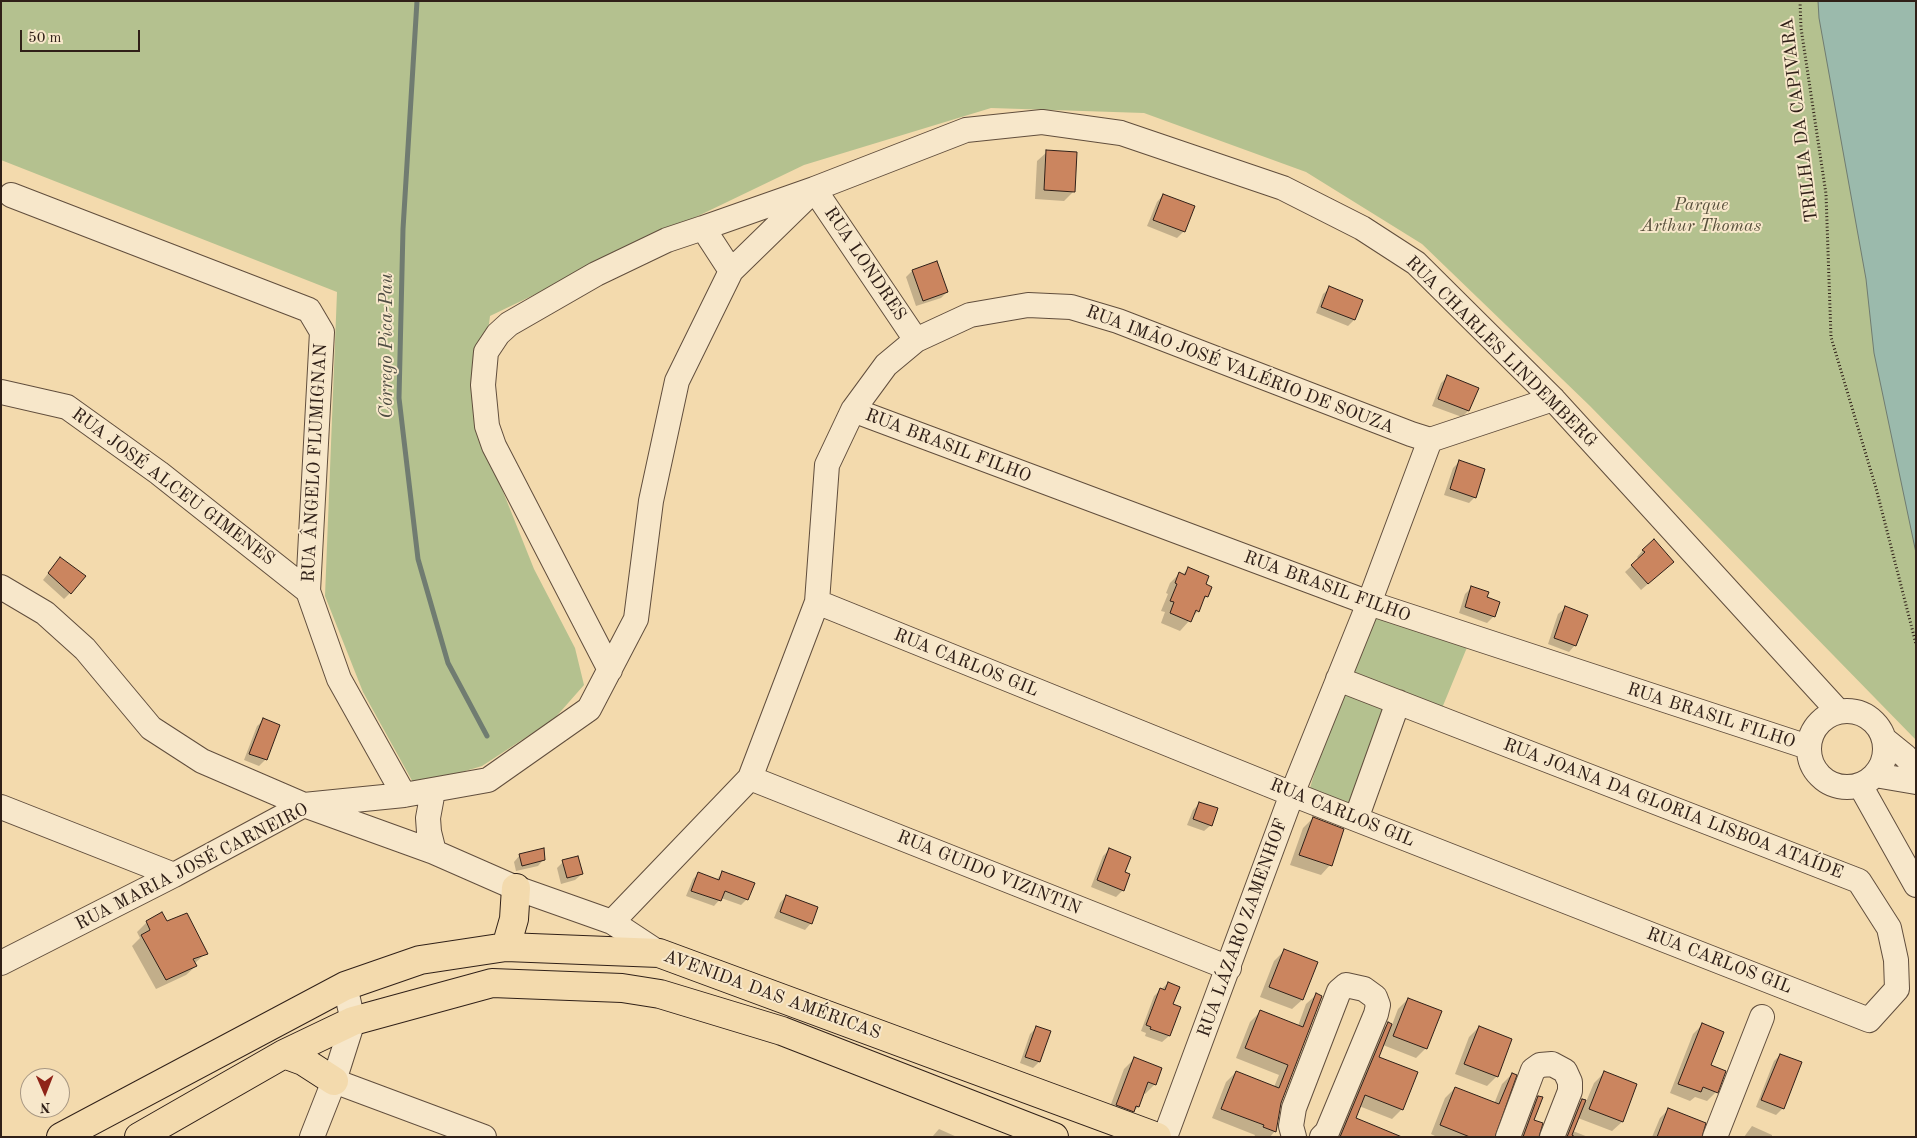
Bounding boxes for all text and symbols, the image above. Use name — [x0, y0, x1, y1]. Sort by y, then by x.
street label: TRILHA DA CAPIVARA — [1777, 17, 1823, 223]
scale bar — [22, 20, 142, 52]
text: 50 m — [28, 31, 62, 46]
park label: Parque Arthur Thomas — [1641, 194, 1761, 236]
street label: RUA LONDRES — [819, 203, 911, 325]
street label: RUA CHARLES LINDEMBERG — [1401, 252, 1601, 452]
water label: Córrego Pica-Pau — [376, 273, 398, 419]
street label: RUA IMÃO JOSÉ VALÉRIO DE SOUZA — [1083, 301, 1397, 439]
street label: RUA ÂNGELO FLUMIGNAN — [298, 343, 332, 583]
street label: RUA JOSÉ ALCEU GIMENES — [67, 404, 279, 570]
street label: RUA BRASIL FILHO — [862, 404, 1034, 488]
street label: RUA BRASIL FILHO — [1241, 547, 1413, 627]
street label: RUA CARLOS GIL — [891, 624, 1041, 702]
street label: RUA BRASIL FILHO — [1624, 679, 1798, 753]
street label: RUA JOANA DA GLORIA LISBOA ATAÍDE — [1500, 734, 1846, 884]
street label: RUA CARLOS GIL — [1267, 774, 1417, 852]
street label: RUA MARIA JOSÉ CARNEIRO — [72, 799, 312, 935]
street label: RUA LÁZARO ZAMENHOF — [1193, 816, 1293, 1040]
street label: RUA GUIDO VIZINTIN — [894, 826, 1084, 920]
street label: RUA CARLOS GIL — [1643, 923, 1795, 999]
street label: AVENIDA DAS AMÉRICAS — [660, 946, 884, 1044]
north arrow — [20, 1068, 70, 1118]
text: N — [40, 1100, 51, 1114]

